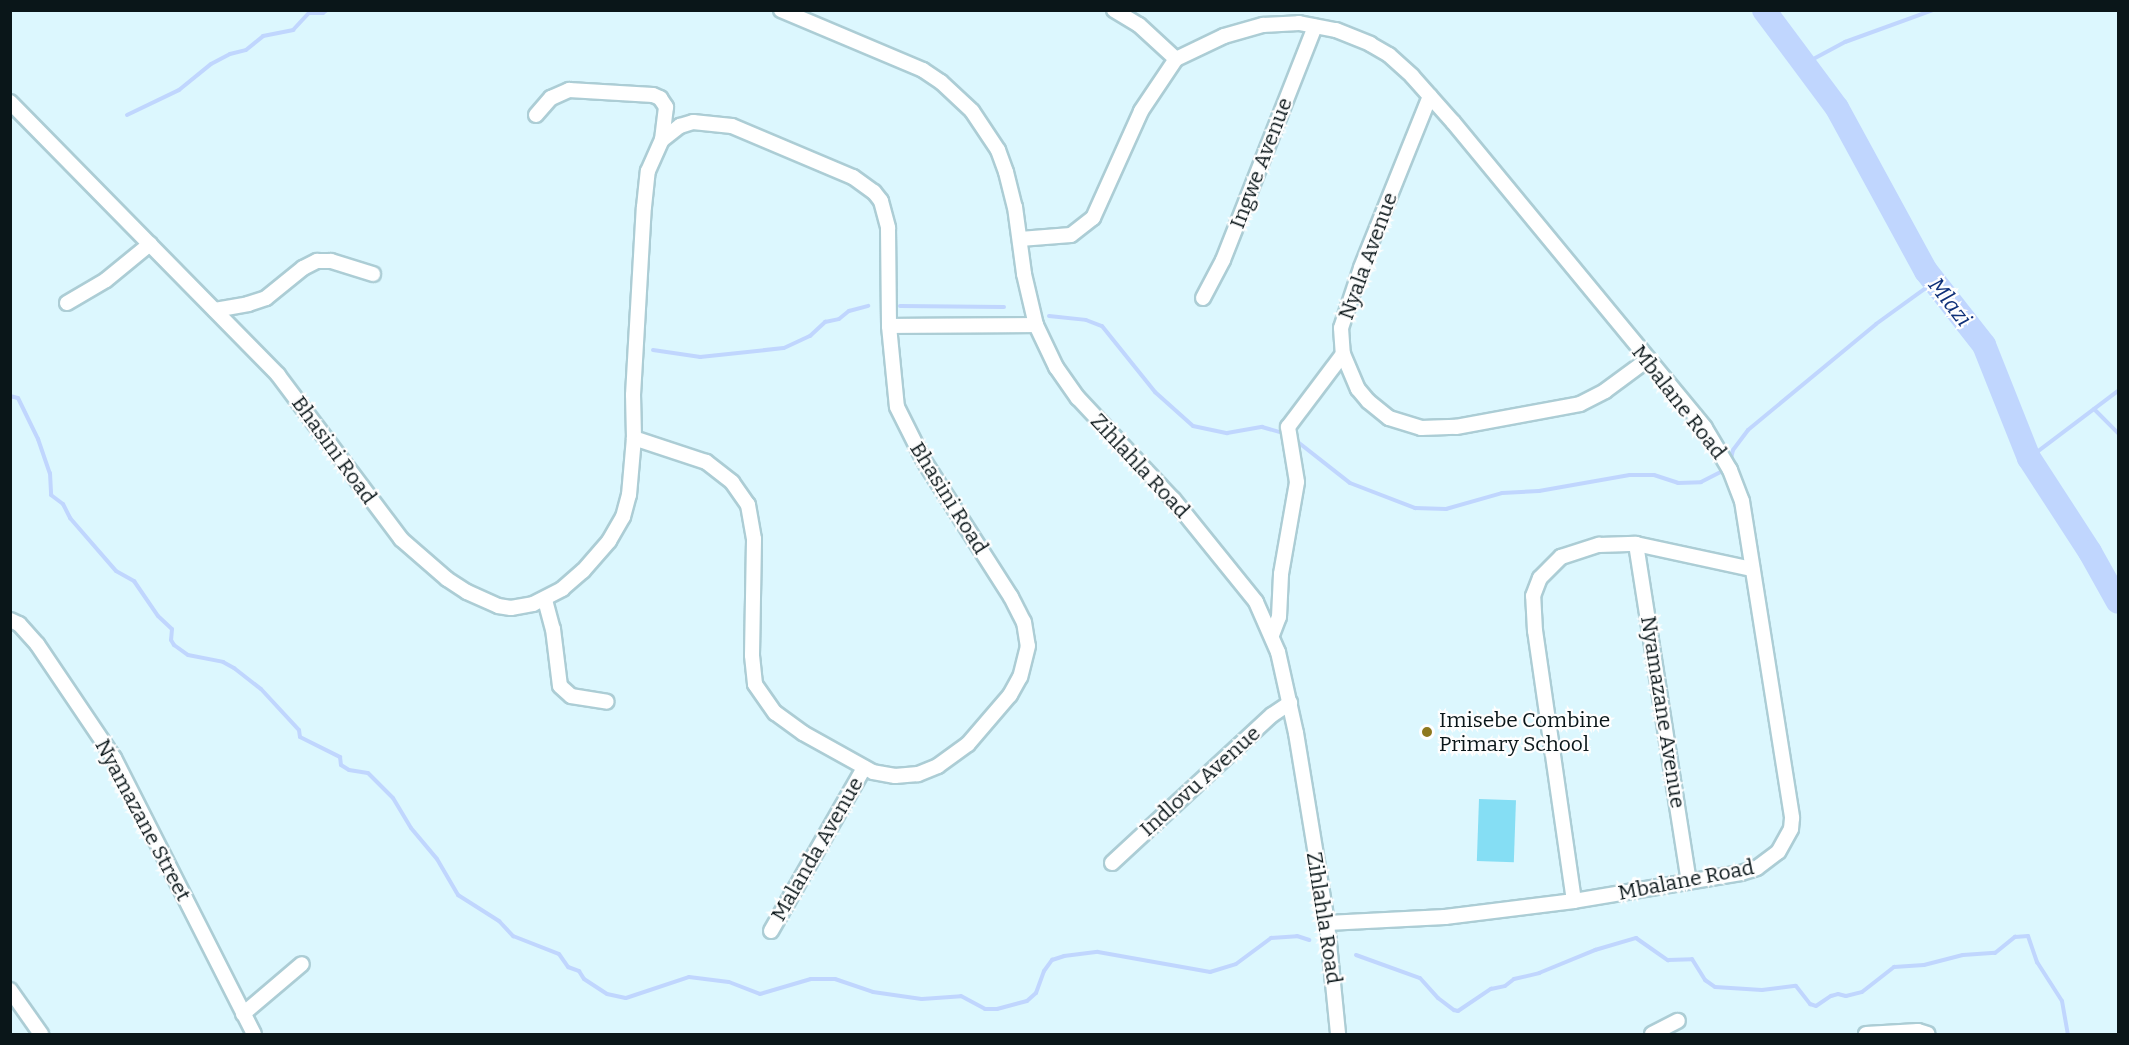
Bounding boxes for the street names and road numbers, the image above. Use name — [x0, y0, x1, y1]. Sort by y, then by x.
street label: Ingwe Avenue — [1224, 94, 1298, 232]
street label: Nyala Avenue — [1333, 189, 1403, 323]
street label: Mbalane Road — [1627, 340, 1731, 464]
street label: Bhasini Road — [286, 391, 382, 509]
street label: Zihlahla Road — [1085, 409, 1195, 523]
street label: Bhasini Road — [905, 437, 993, 559]
street label: Nyamazane Avenue — [1635, 614, 1691, 810]
street label: Indlovu Avenue — [1135, 720, 1265, 842]
street label: Nyamazane Street — [90, 735, 196, 905]
street label: Malanda Avenue — [766, 773, 868, 925]
street label: Zihlahla Road — [1301, 850, 1347, 986]
street label: Mbalane Road — [1616, 854, 1756, 906]

